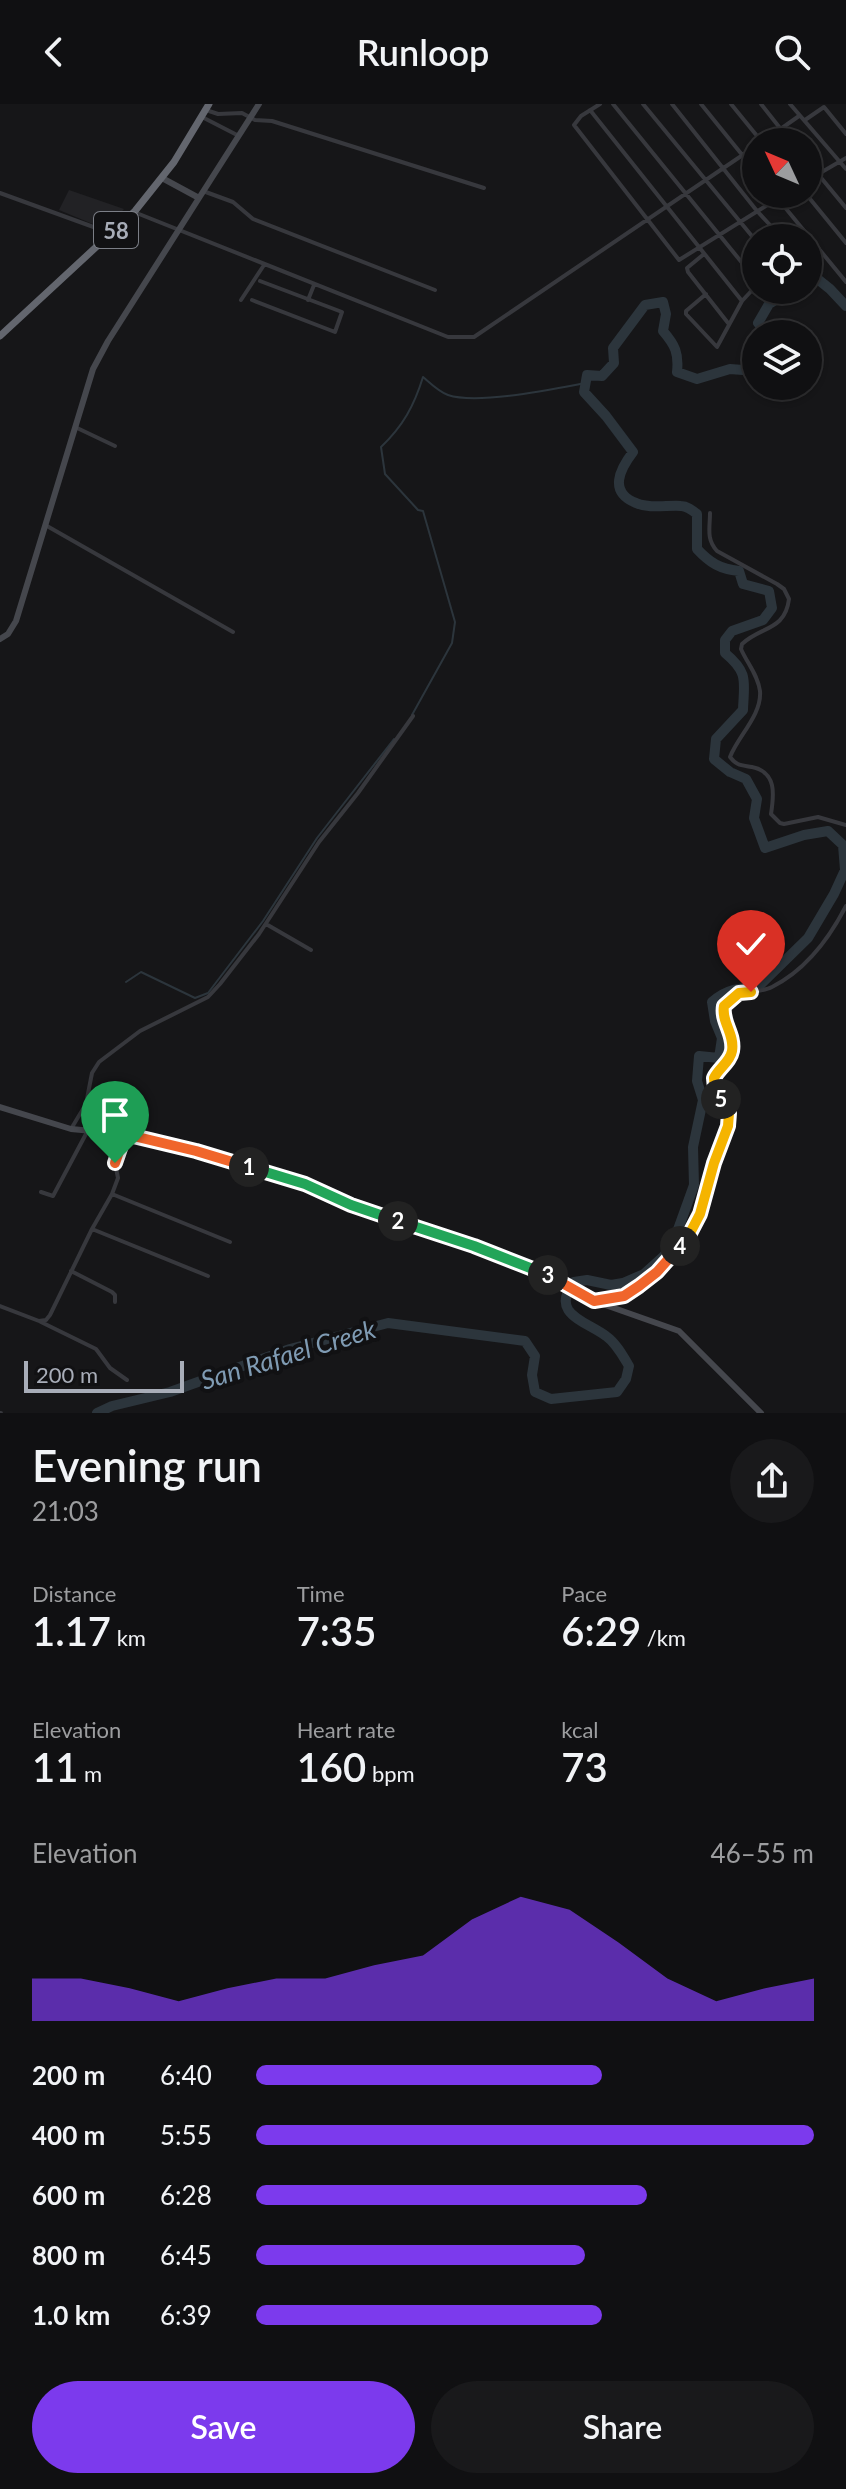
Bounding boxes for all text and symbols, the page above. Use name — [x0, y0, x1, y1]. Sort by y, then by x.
icon: back — [32, 30, 76, 74]
text: Runloop — [357, 30, 489, 74]
icon: search — [770, 30, 814, 74]
north arrow — [742, 128, 822, 208]
map controls — [742, 128, 822, 400]
road number: 58 — [94, 212, 138, 248]
button: locate — [742, 224, 822, 304]
button: layers — [742, 320, 822, 400]
pin — [717, 910, 785, 992]
icon: check — [729, 922, 773, 966]
pin: 5 — [701, 1079, 741, 1119]
pin — [81, 1081, 149, 1163]
text: 5 — [715, 1085, 727, 1112]
icon: arrive — [93, 1093, 137, 1137]
pin: 1 — [229, 1147, 269, 1187]
text: 1 — [243, 1153, 255, 1180]
pin: 2 — [378, 1201, 418, 1241]
text: 2 — [392, 1207, 404, 1234]
pin: 4 — [660, 1226, 700, 1266]
text: 4 — [674, 1232, 686, 1259]
pin: 3 — [528, 1255, 568, 1295]
text: 3 — [542, 1261, 554, 1288]
water label: San Rafael Creek — [197, 1312, 380, 1396]
scale bar — [24, 1357, 184, 1393]
text: 200 m — [36, 1361, 98, 1388]
text: Evening run — [32, 1439, 262, 1491]
button: share — [730, 1439, 814, 1523]
text: 21:03 — [32, 1495, 99, 1527]
text: Distance — [32, 1580, 116, 1607]
text: Time — [297, 1580, 345, 1607]
text: Pace — [561, 1580, 607, 1607]
text: 1.17 — [32, 1607, 111, 1655]
text: 7:35 — [297, 1607, 376, 1655]
text: 6:29 — [561, 1607, 641, 1655]
text: km — [111, 1624, 146, 1651]
text: /km — [641, 1624, 686, 1651]
text: Elevation — [32, 1716, 121, 1743]
text: Heart rate — [297, 1716, 395, 1743]
text: kcal — [561, 1716, 599, 1743]
text: 11 — [32, 1743, 78, 1791]
text: 160 — [297, 1743, 366, 1791]
text: 73 — [561, 1743, 608, 1791]
text: m — [78, 1760, 102, 1787]
text: bpm — [366, 1760, 415, 1787]
text: Elevation — [32, 1837, 138, 1869]
text: 46–55 m — [711, 1837, 814, 1869]
text: 200 m — [32, 2059, 105, 2091]
text: 6:40 — [160, 2059, 212, 2091]
text: 400 m — [32, 2119, 105, 2151]
text: 5:55 — [160, 2119, 212, 2151]
text: 600 m — [32, 2179, 105, 2211]
text: 6:28 — [160, 2179, 212, 2211]
text: 800 m — [32, 2239, 105, 2271]
text: 6:45 — [160, 2239, 212, 2271]
text: 1.0 km — [32, 2299, 110, 2331]
text: 6:39 — [160, 2299, 212, 2331]
button: Save — [32, 2381, 415, 2473]
button: Share — [431, 2381, 814, 2473]

